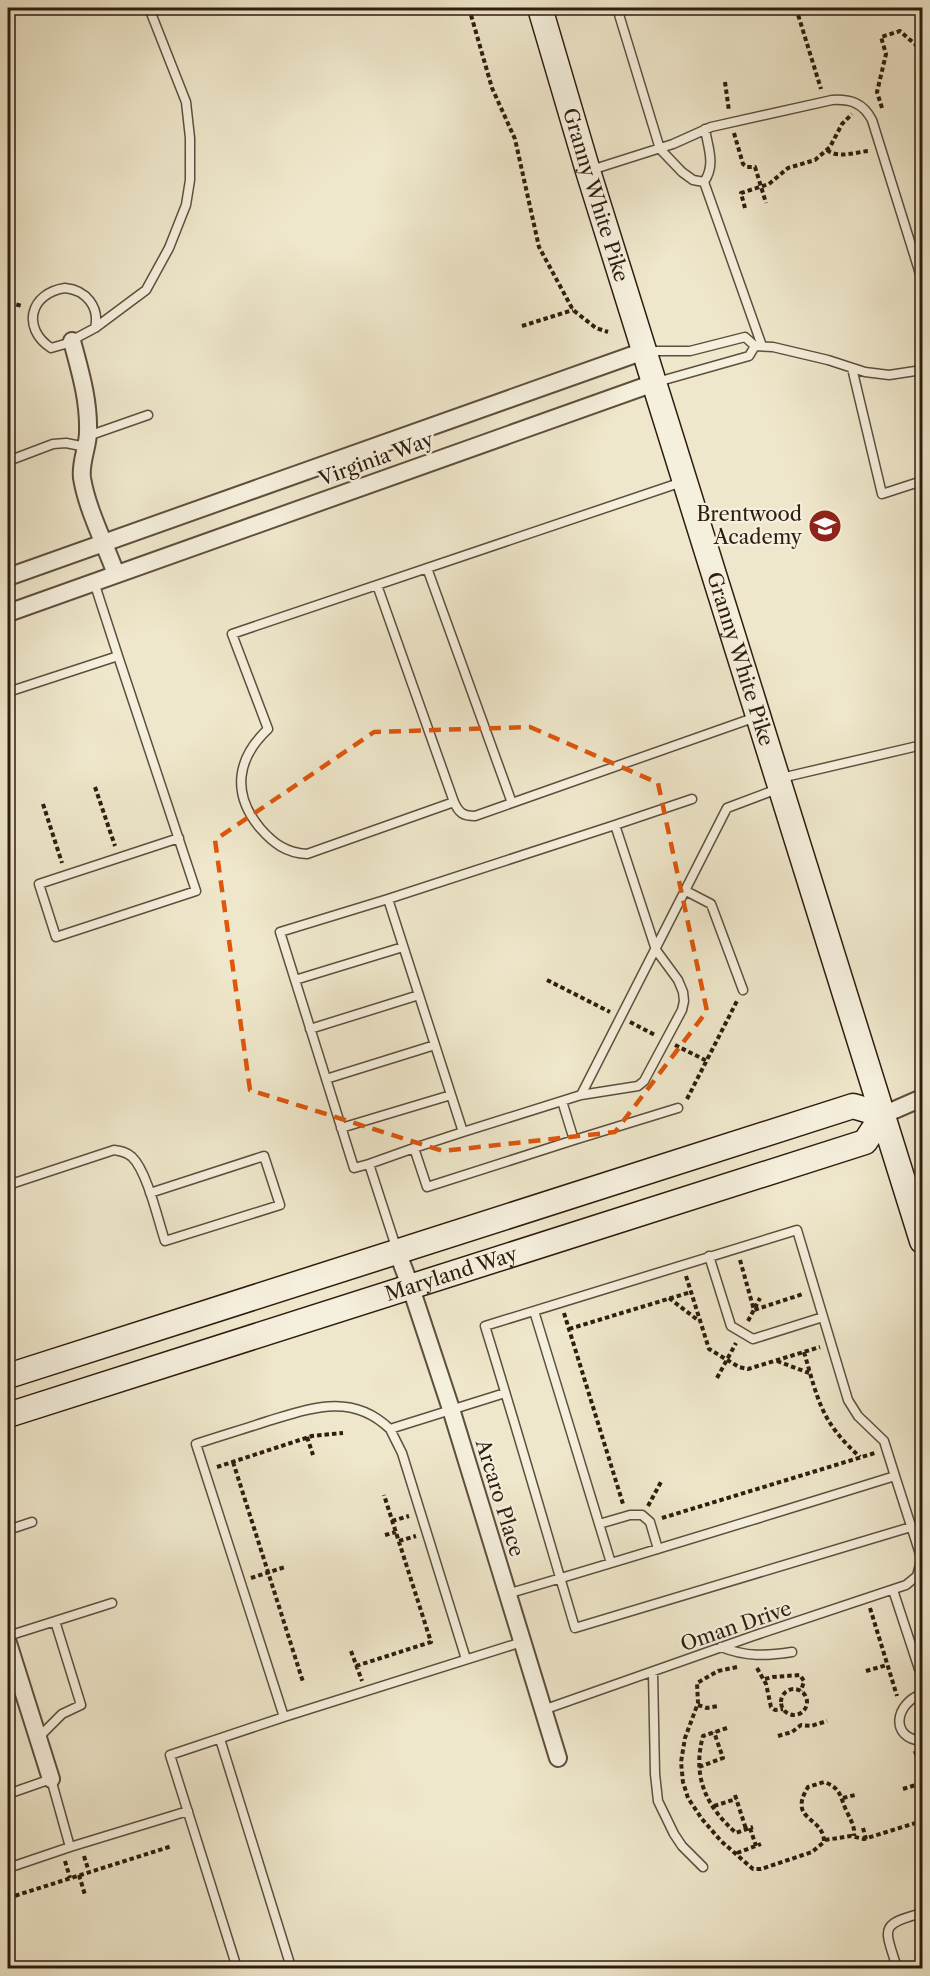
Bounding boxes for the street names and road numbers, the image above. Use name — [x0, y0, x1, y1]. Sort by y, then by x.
street label: Granny White Pike — [558, 105, 634, 285]
street label: Virginia Way — [314, 427, 437, 491]
street label: Granny White Pike — [702, 569, 779, 749]
street label: Maryland Way — [382, 1241, 521, 1306]
street label: Arcaro Place — [471, 1436, 529, 1559]
street label: Oman Drive — [677, 1596, 795, 1656]

